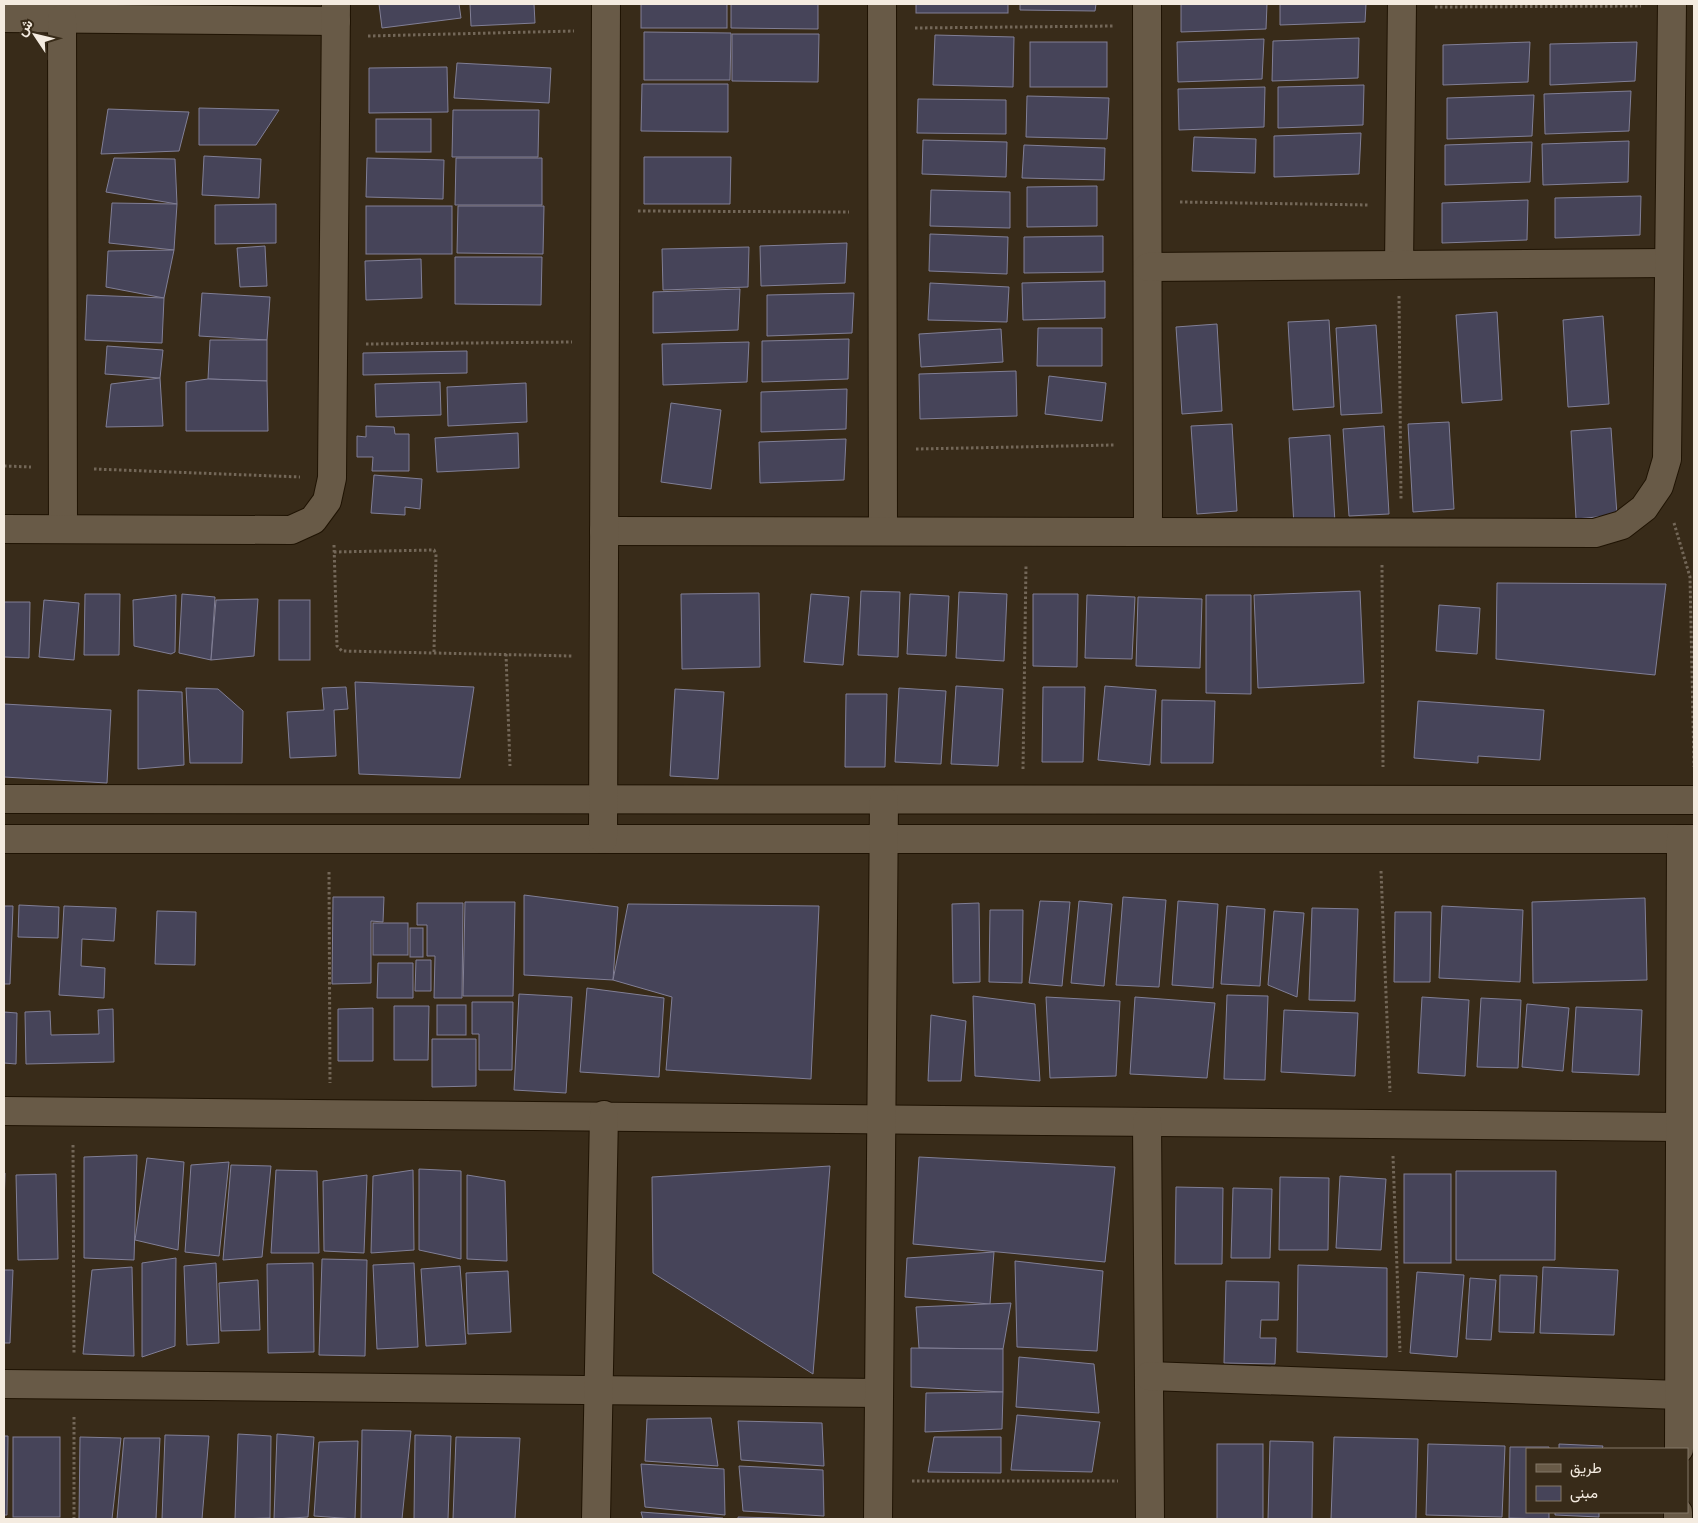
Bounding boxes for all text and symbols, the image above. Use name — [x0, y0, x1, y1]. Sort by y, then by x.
north arrow — [10, 10, 60, 60]
text: ش — [13, 16, 37, 40]
legend — [1526, 1448, 1688, 1513]
text: طريق — [1570, 1459, 1602, 1478]
text: مبنى — [1570, 1484, 1598, 1503]

